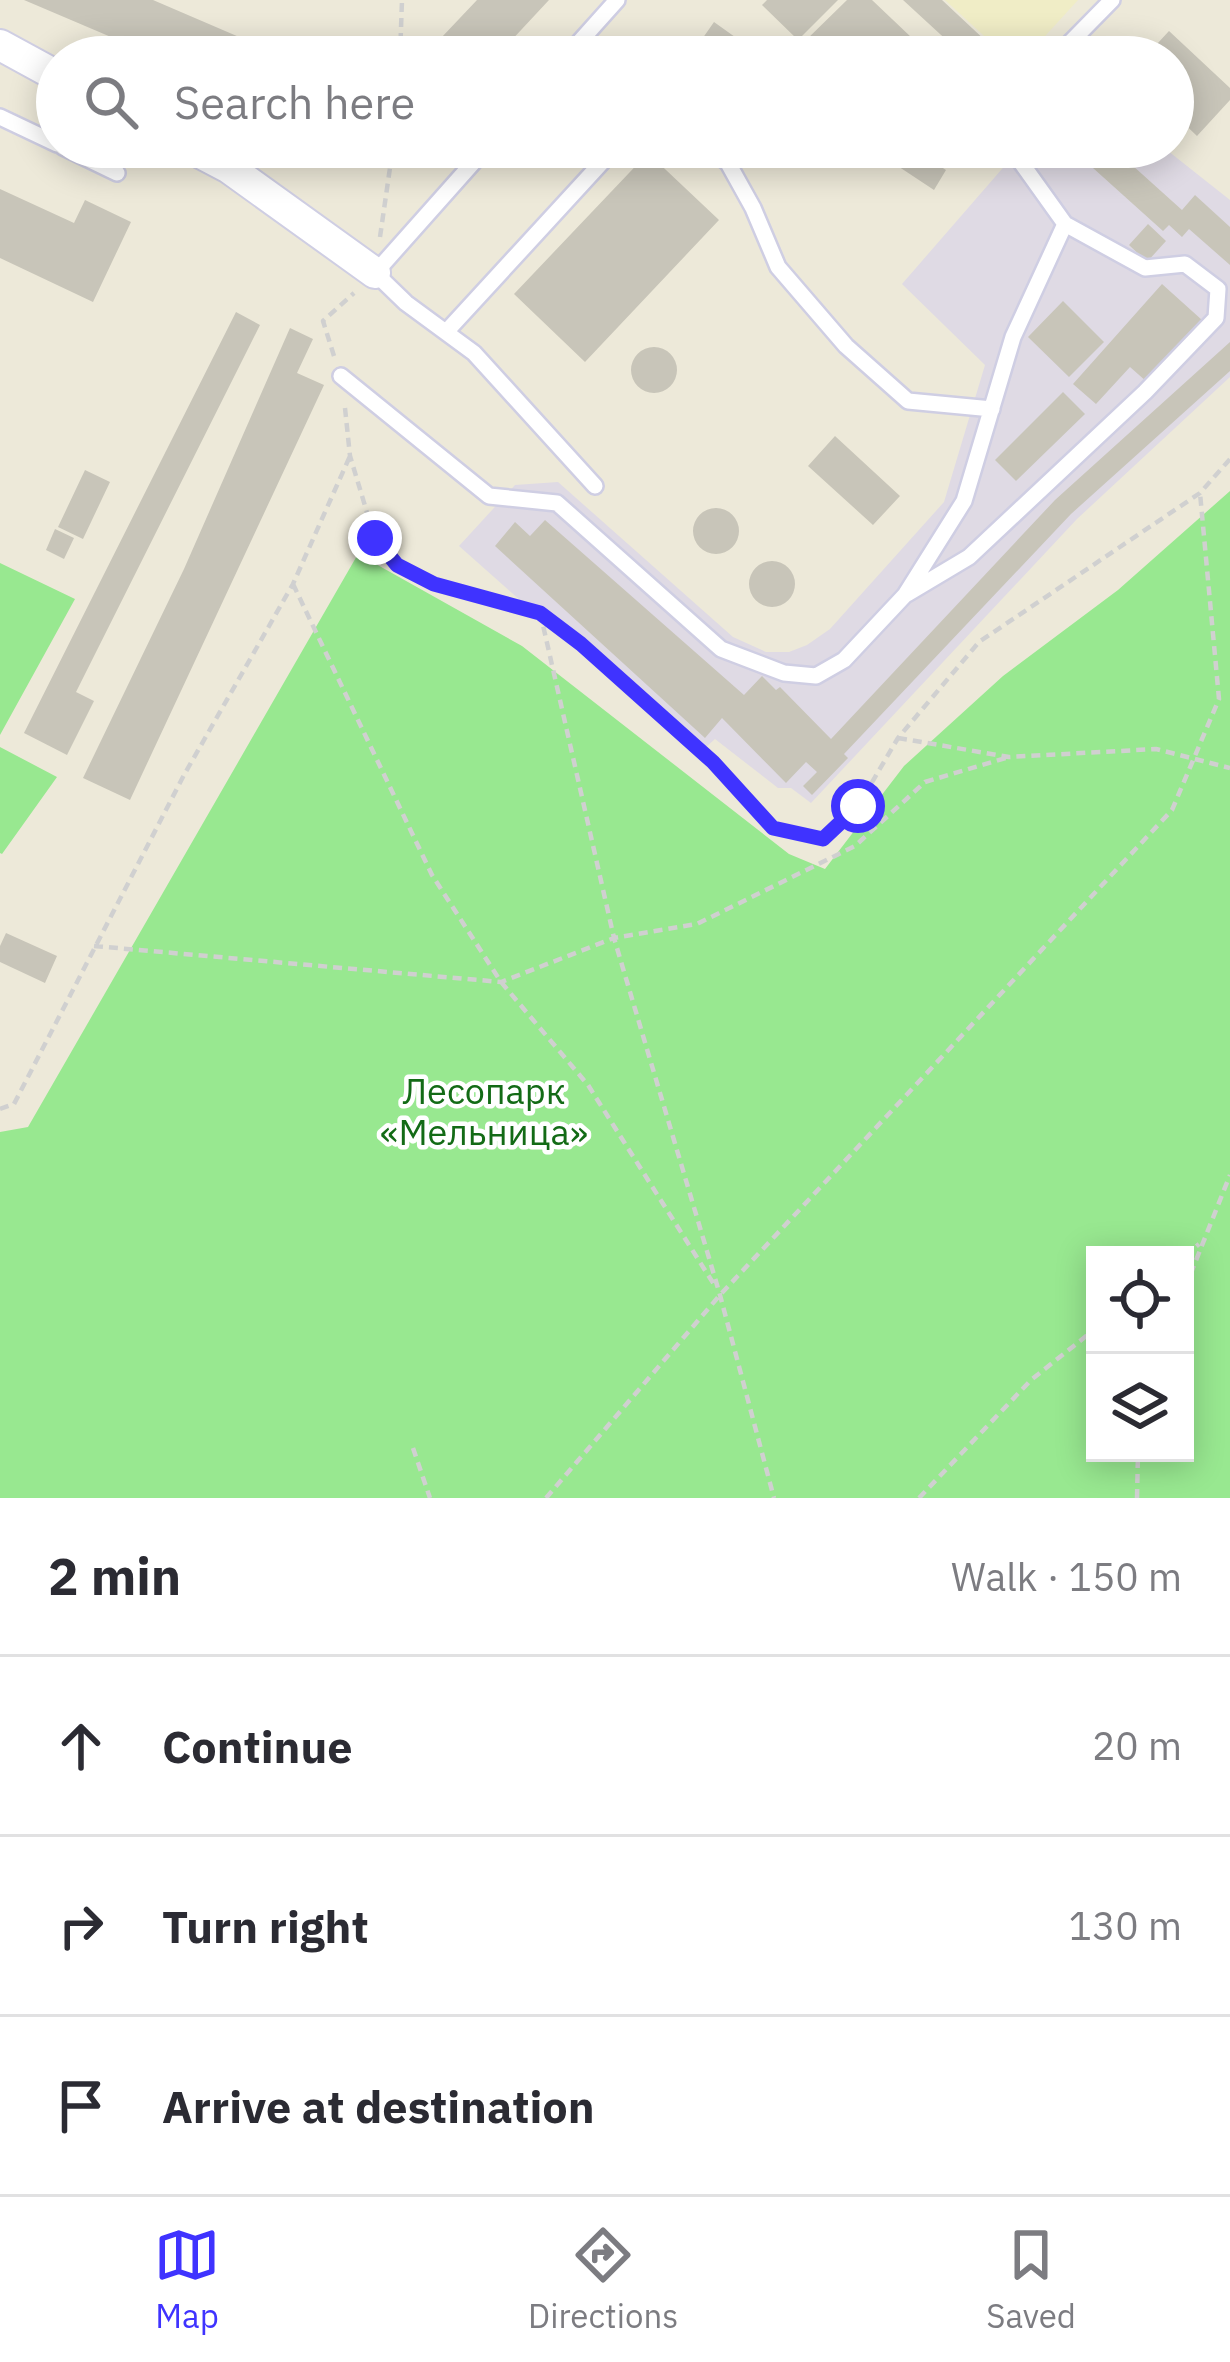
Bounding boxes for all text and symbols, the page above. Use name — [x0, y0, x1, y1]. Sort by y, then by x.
search box — [36, 36, 1194, 168]
icon: search — [78, 69, 144, 135]
text: Search here — [174, 73, 415, 131]
route end — [348, 511, 402, 565]
route start — [831, 779, 885, 833]
park label: Лесопарк «Мельница» — [380, 1067, 588, 1155]
map controls — [1086, 1246, 1194, 1462]
button: locate — [1086, 1246, 1194, 1354]
button: layers — [1086, 1354, 1194, 1462]
text: 2 min — [48, 1543, 181, 1609]
text: Walk · 150 m — [951, 1551, 1182, 1602]
icon: ahead — [48, 1713, 114, 1779]
text: Continue — [162, 1717, 353, 1775]
text: 20 m — [1092, 1720, 1182, 1771]
icon: right — [48, 1893, 114, 1959]
text: Turn right — [162, 1897, 369, 1955]
text: 130 m — [1069, 1900, 1182, 1951]
icon: arrive — [48, 2073, 114, 2139]
text: Arrive at destination — [162, 2077, 595, 2135]
tab: Map — [154, 2222, 220, 2337]
tab: Directions — [528, 2222, 678, 2337]
tab: Saved — [986, 2222, 1076, 2337]

